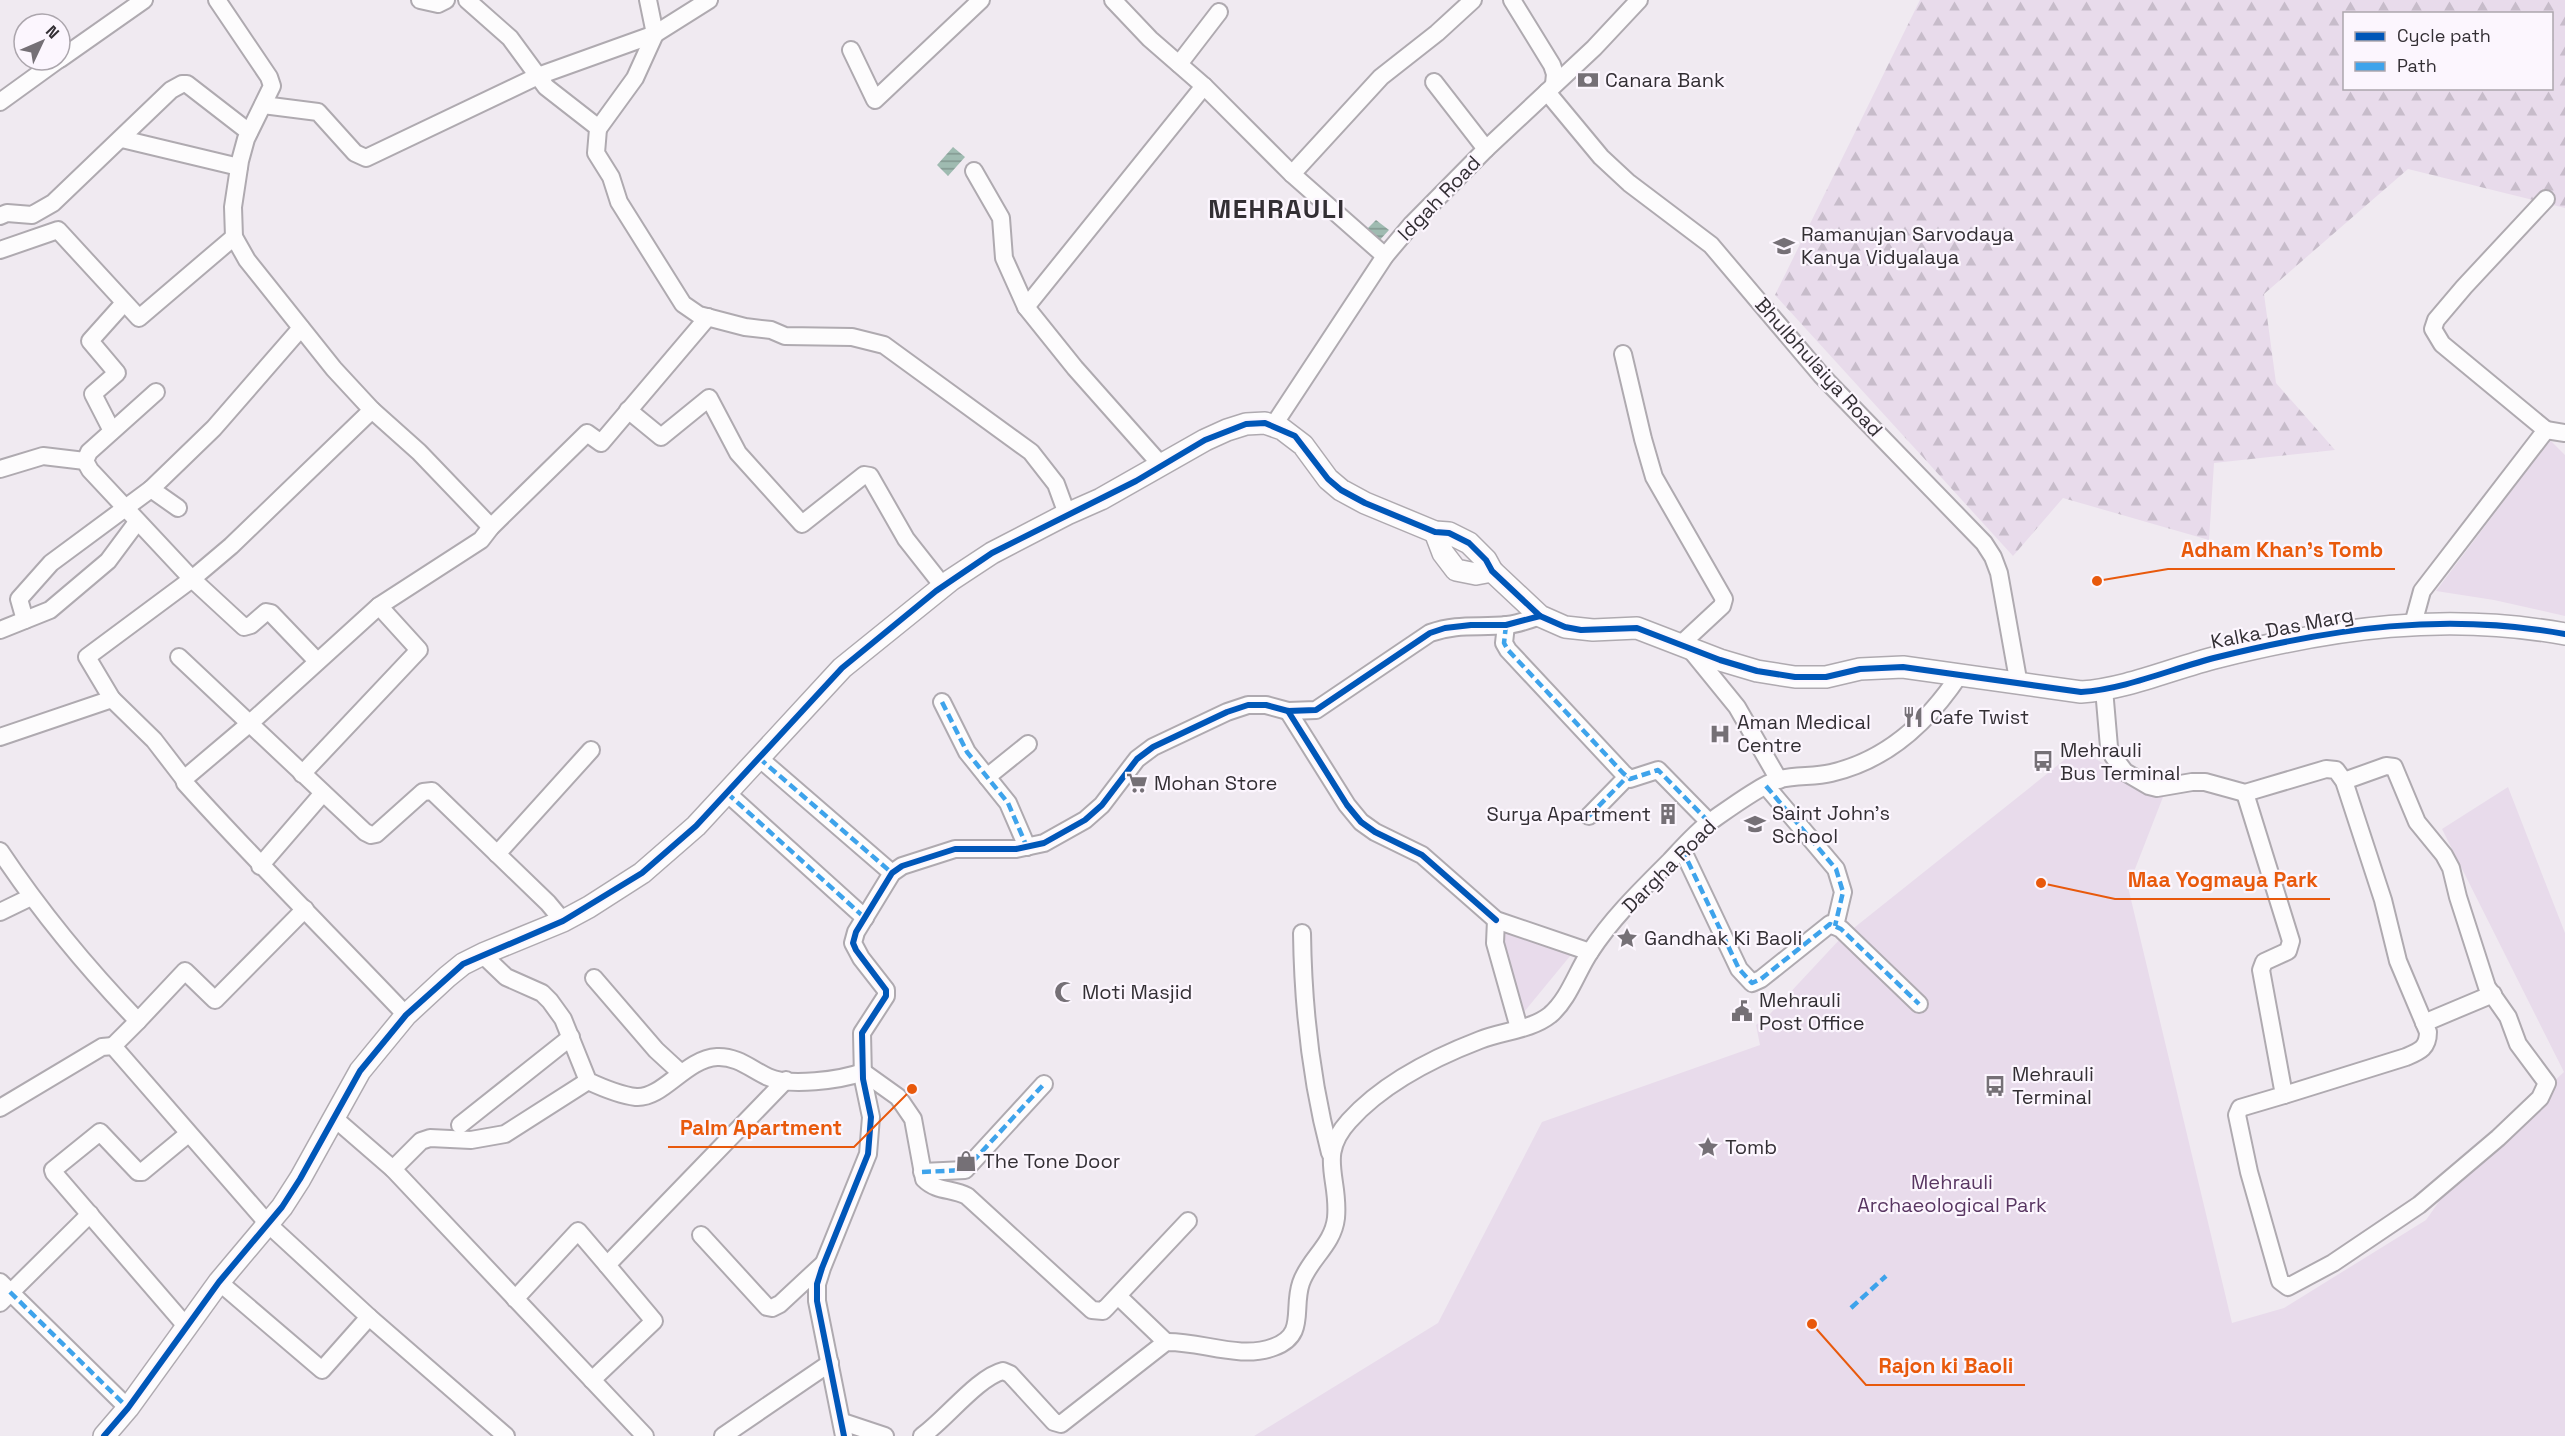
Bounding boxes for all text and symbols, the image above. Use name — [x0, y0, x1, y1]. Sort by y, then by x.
north arrow — [12, 12, 72, 72]
legend — [2343, 12, 2553, 90]
text: N — [41, 21, 64, 43]
text: Cycle path — [2397, 24, 2491, 47]
text: Path — [2397, 54, 2437, 77]
place label: Canara Bank — [1605, 67, 1725, 93]
bank icon: Canara Bank — [1576, 68, 1600, 92]
street label: Idgah Road — [1392, 150, 1486, 246]
district label: MEHRAULI — [1208, 192, 1346, 226]
place label: Ramanujan Sarvodaya Kanya Vidyalaya — [1801, 221, 2014, 270]
school or university icon: Ramanujan Sarvodaya Kanya Vidyalaya — [1772, 234, 1796, 258]
street label: Bhulbhulaiya Road — [1749, 292, 1889, 442]
callout: Adham Khan's Tomb — [2168, 530, 2395, 569]
text: Adham Khan's Tomb — [2181, 536, 2383, 563]
street label: Kalka Das Marg — [2208, 601, 2356, 655]
place label: Cafe Twist — [1930, 704, 2029, 730]
restaurant icon: Cafe Twist — [1901, 705, 1925, 729]
place label: Aman Medical Centre — [1737, 709, 1871, 758]
hospital icon: Aman Medical Centre — [1708, 722, 1732, 746]
place label: Mehrauli Bus Terminal — [2060, 737, 2181, 786]
bus stop icon: Mehrauli Bus Terminal — [2031, 749, 2055, 773]
place label: Mohan Store — [1154, 770, 1277, 796]
supermarket icon: Mohan Store — [1125, 771, 1149, 795]
place label: Saint John's School — [1772, 800, 1890, 849]
place label: Surya Apartment — [1486, 801, 1651, 827]
building icon: Surya Apartment — [1656, 802, 1680, 826]
school or university icon: Saint John's School — [1743, 812, 1767, 836]
street label: Dargha Road — [1616, 813, 1722, 919]
callout: Maa Yogmaya Park — [2115, 860, 2330, 899]
text: Maa Yogmaya Park — [2128, 866, 2318, 893]
place label: Gandhak Ki Baoli — [1644, 925, 1802, 951]
place icon: Gandhak Ki Baoli — [1615, 926, 1639, 950]
place label: Moti Masjid — [1082, 979, 1193, 1005]
mosque icon: Moti Masjid — [1053, 980, 1077, 1004]
place label: Mehrauli Post Office — [1759, 987, 1865, 1036]
public building icon: Mehrauli Post Office — [1730, 999, 1754, 1023]
place label: Mehrauli Terminal — [2012, 1061, 2094, 1110]
bus stop icon: Mehrauli Terminal — [1983, 1074, 2007, 1098]
callout: Palm Apartment — [668, 1108, 854, 1147]
text: Palm Apartment — [680, 1114, 842, 1141]
place label: Tomb — [1725, 1134, 1777, 1160]
place icon: Tomb — [1696, 1135, 1720, 1159]
place label: The Tone Door — [983, 1148, 1120, 1174]
shop icon: The Tone Door — [954, 1149, 978, 1173]
park label: Mehrauli Archaeological Park — [1857, 1169, 2047, 1218]
callout: Rajon ki Baoli — [1866, 1346, 2025, 1385]
text: Rajon ki Baoli — [1879, 1352, 2013, 1379]

